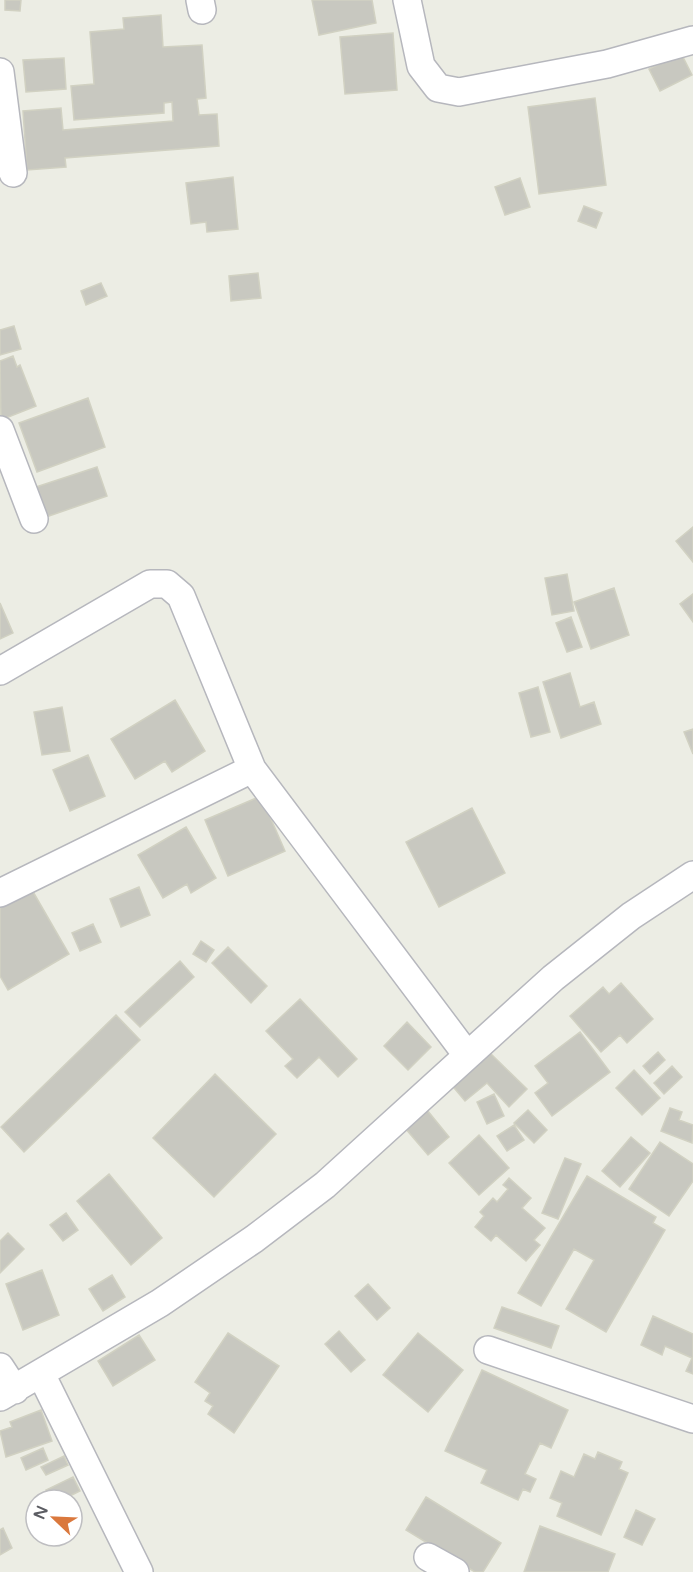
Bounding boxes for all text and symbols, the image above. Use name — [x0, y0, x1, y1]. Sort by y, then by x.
north arrow — [24, 1488, 84, 1548]
text: N — [29, 1503, 53, 1522]

